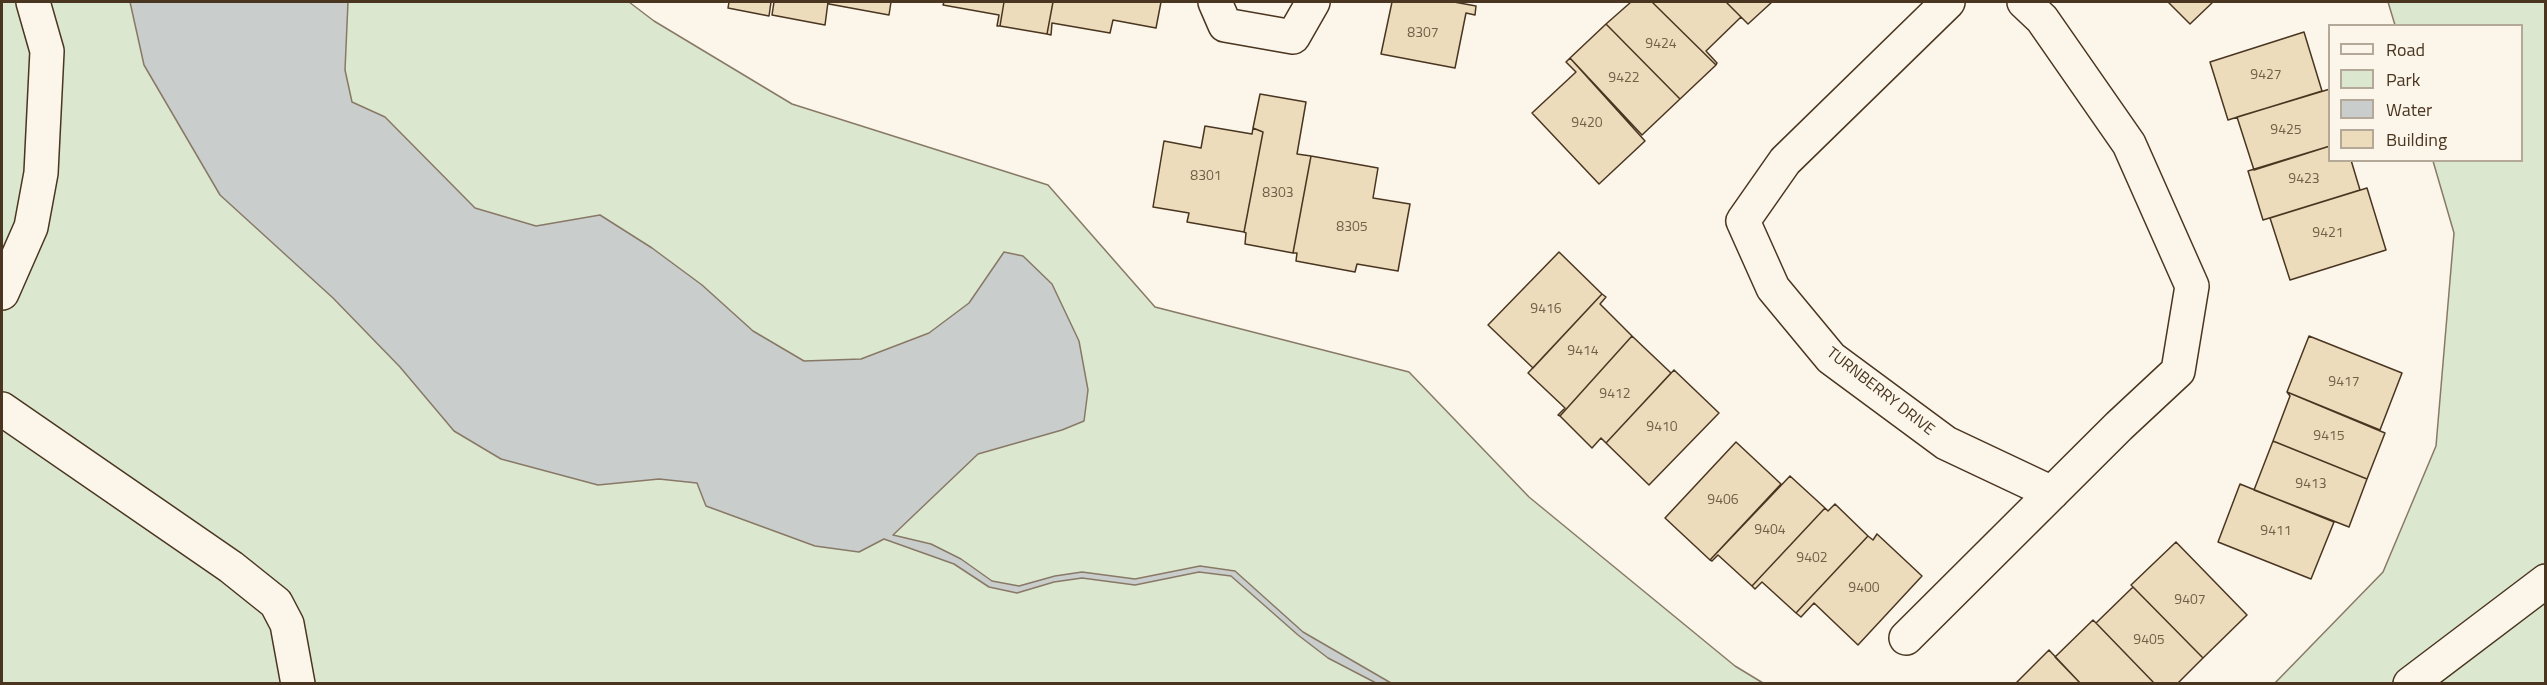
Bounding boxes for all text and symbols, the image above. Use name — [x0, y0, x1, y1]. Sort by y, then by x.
legend — [2328, 24, 2523, 162]
house number: 8307 — [1407, 26, 1439, 42]
text: Road — [2386, 36, 2425, 63]
house number: 9424 — [1645, 37, 1677, 53]
text: Park — [2386, 66, 2420, 93]
house number: 9427 — [2250, 68, 2282, 84]
house number: 9422 — [1608, 71, 1640, 87]
text: Water — [2386, 96, 2432, 123]
house number: 9420 — [1571, 116, 1603, 132]
house number: 9425 — [2270, 123, 2302, 139]
text: Building — [2386, 126, 2447, 153]
house number: 8301 — [1190, 169, 1222, 185]
house number: 9423 — [2288, 172, 2320, 188]
house number: 8303 — [1262, 186, 1294, 202]
house number: 8305 — [1336, 220, 1368, 236]
house number: 9421 — [2312, 226, 2344, 242]
house number: 9416 — [1530, 302, 1562, 318]
house number: 9414 — [1567, 344, 1599, 360]
street label: TURNBERRY DRIVE — [1822, 344, 1938, 440]
house number: 9417 — [2328, 375, 2360, 391]
house number: 9412 — [1599, 387, 1631, 403]
house number: 9410 — [1646, 420, 1678, 436]
house number: 9415 — [2313, 429, 2345, 445]
house number: 9413 — [2295, 477, 2327, 493]
house number: 9406 — [1707, 493, 1739, 509]
house number: 9404 — [1754, 523, 1786, 539]
house number: 9411 — [2260, 524, 2292, 540]
house number: 9402 — [1796, 551, 1828, 567]
house number: 9400 — [1848, 581, 1880, 597]
house number: 9407 — [2174, 593, 2206, 609]
house number: 9405 — [2133, 633, 2165, 649]

